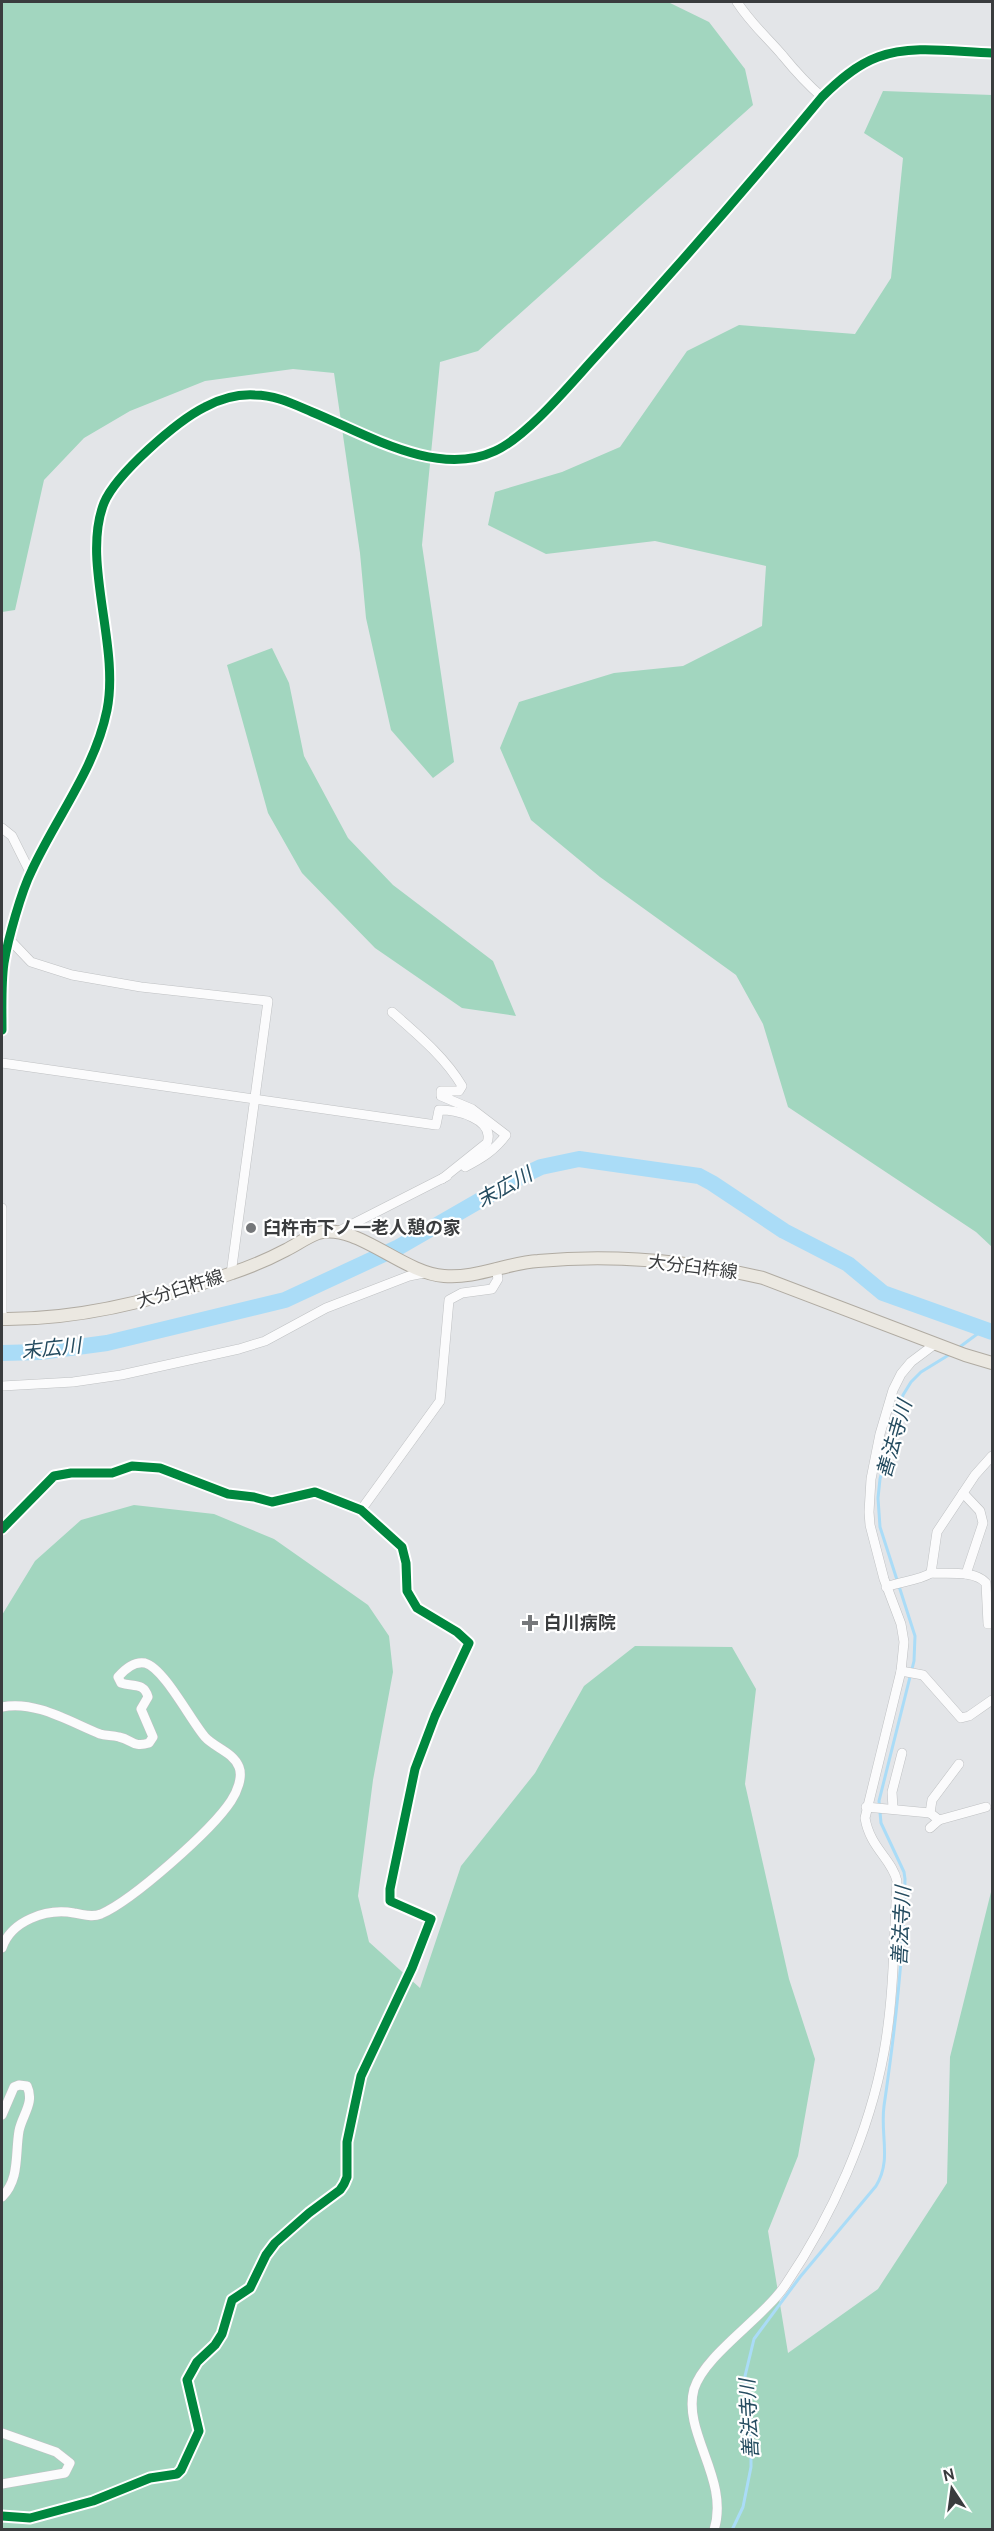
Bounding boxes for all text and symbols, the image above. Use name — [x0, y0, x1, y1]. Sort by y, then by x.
water label: 末広川 — [472, 1161, 538, 1212]
place label: 臼杵市下ノ一老人憩の家 — [263, 1217, 461, 1239]
marker: 臼杵市下ノ一老人憩の家 — [244, 1221, 258, 1235]
street label: 大分臼杵線 — [647, 1251, 739, 1283]
street label: 大分臼杵線 — [134, 1265, 226, 1313]
water label: 末広川 — [20, 1333, 84, 1363]
water label: 善法寺川 — [871, 1395, 917, 1481]
place label: 白川病院 — [544, 1612, 616, 1634]
marker: 白川病院 — [521, 1614, 539, 1632]
water label: 善法寺川 — [887, 1883, 915, 1967]
water label: 善法寺川 — [735, 2376, 763, 2460]
north arrow — [922, 2459, 982, 2519]
text: N — [941, 2464, 956, 2485]

